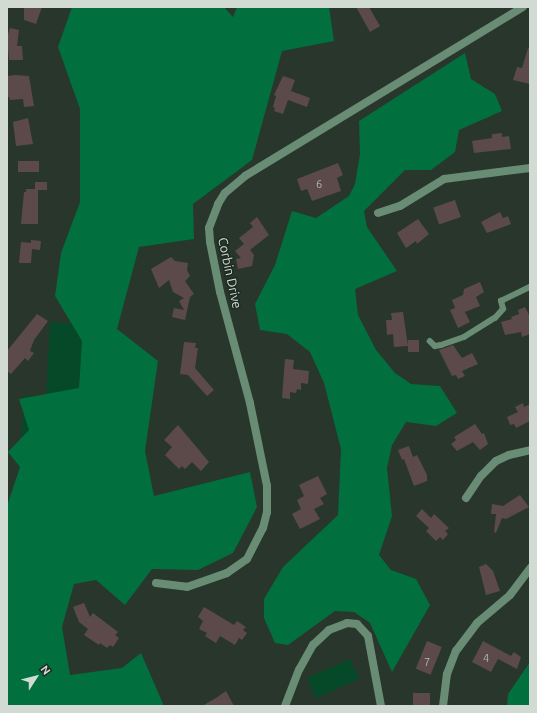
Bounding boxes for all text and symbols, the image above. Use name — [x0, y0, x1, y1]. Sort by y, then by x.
house number: 6 — [316, 177, 322, 191]
street label: Corbin Drive — [215, 236, 245, 310]
house number: 4 — [483, 651, 489, 665]
house number: 7 — [424, 655, 430, 669]
north arrow — [16, 657, 56, 697]
text: N — [38, 663, 53, 677]

